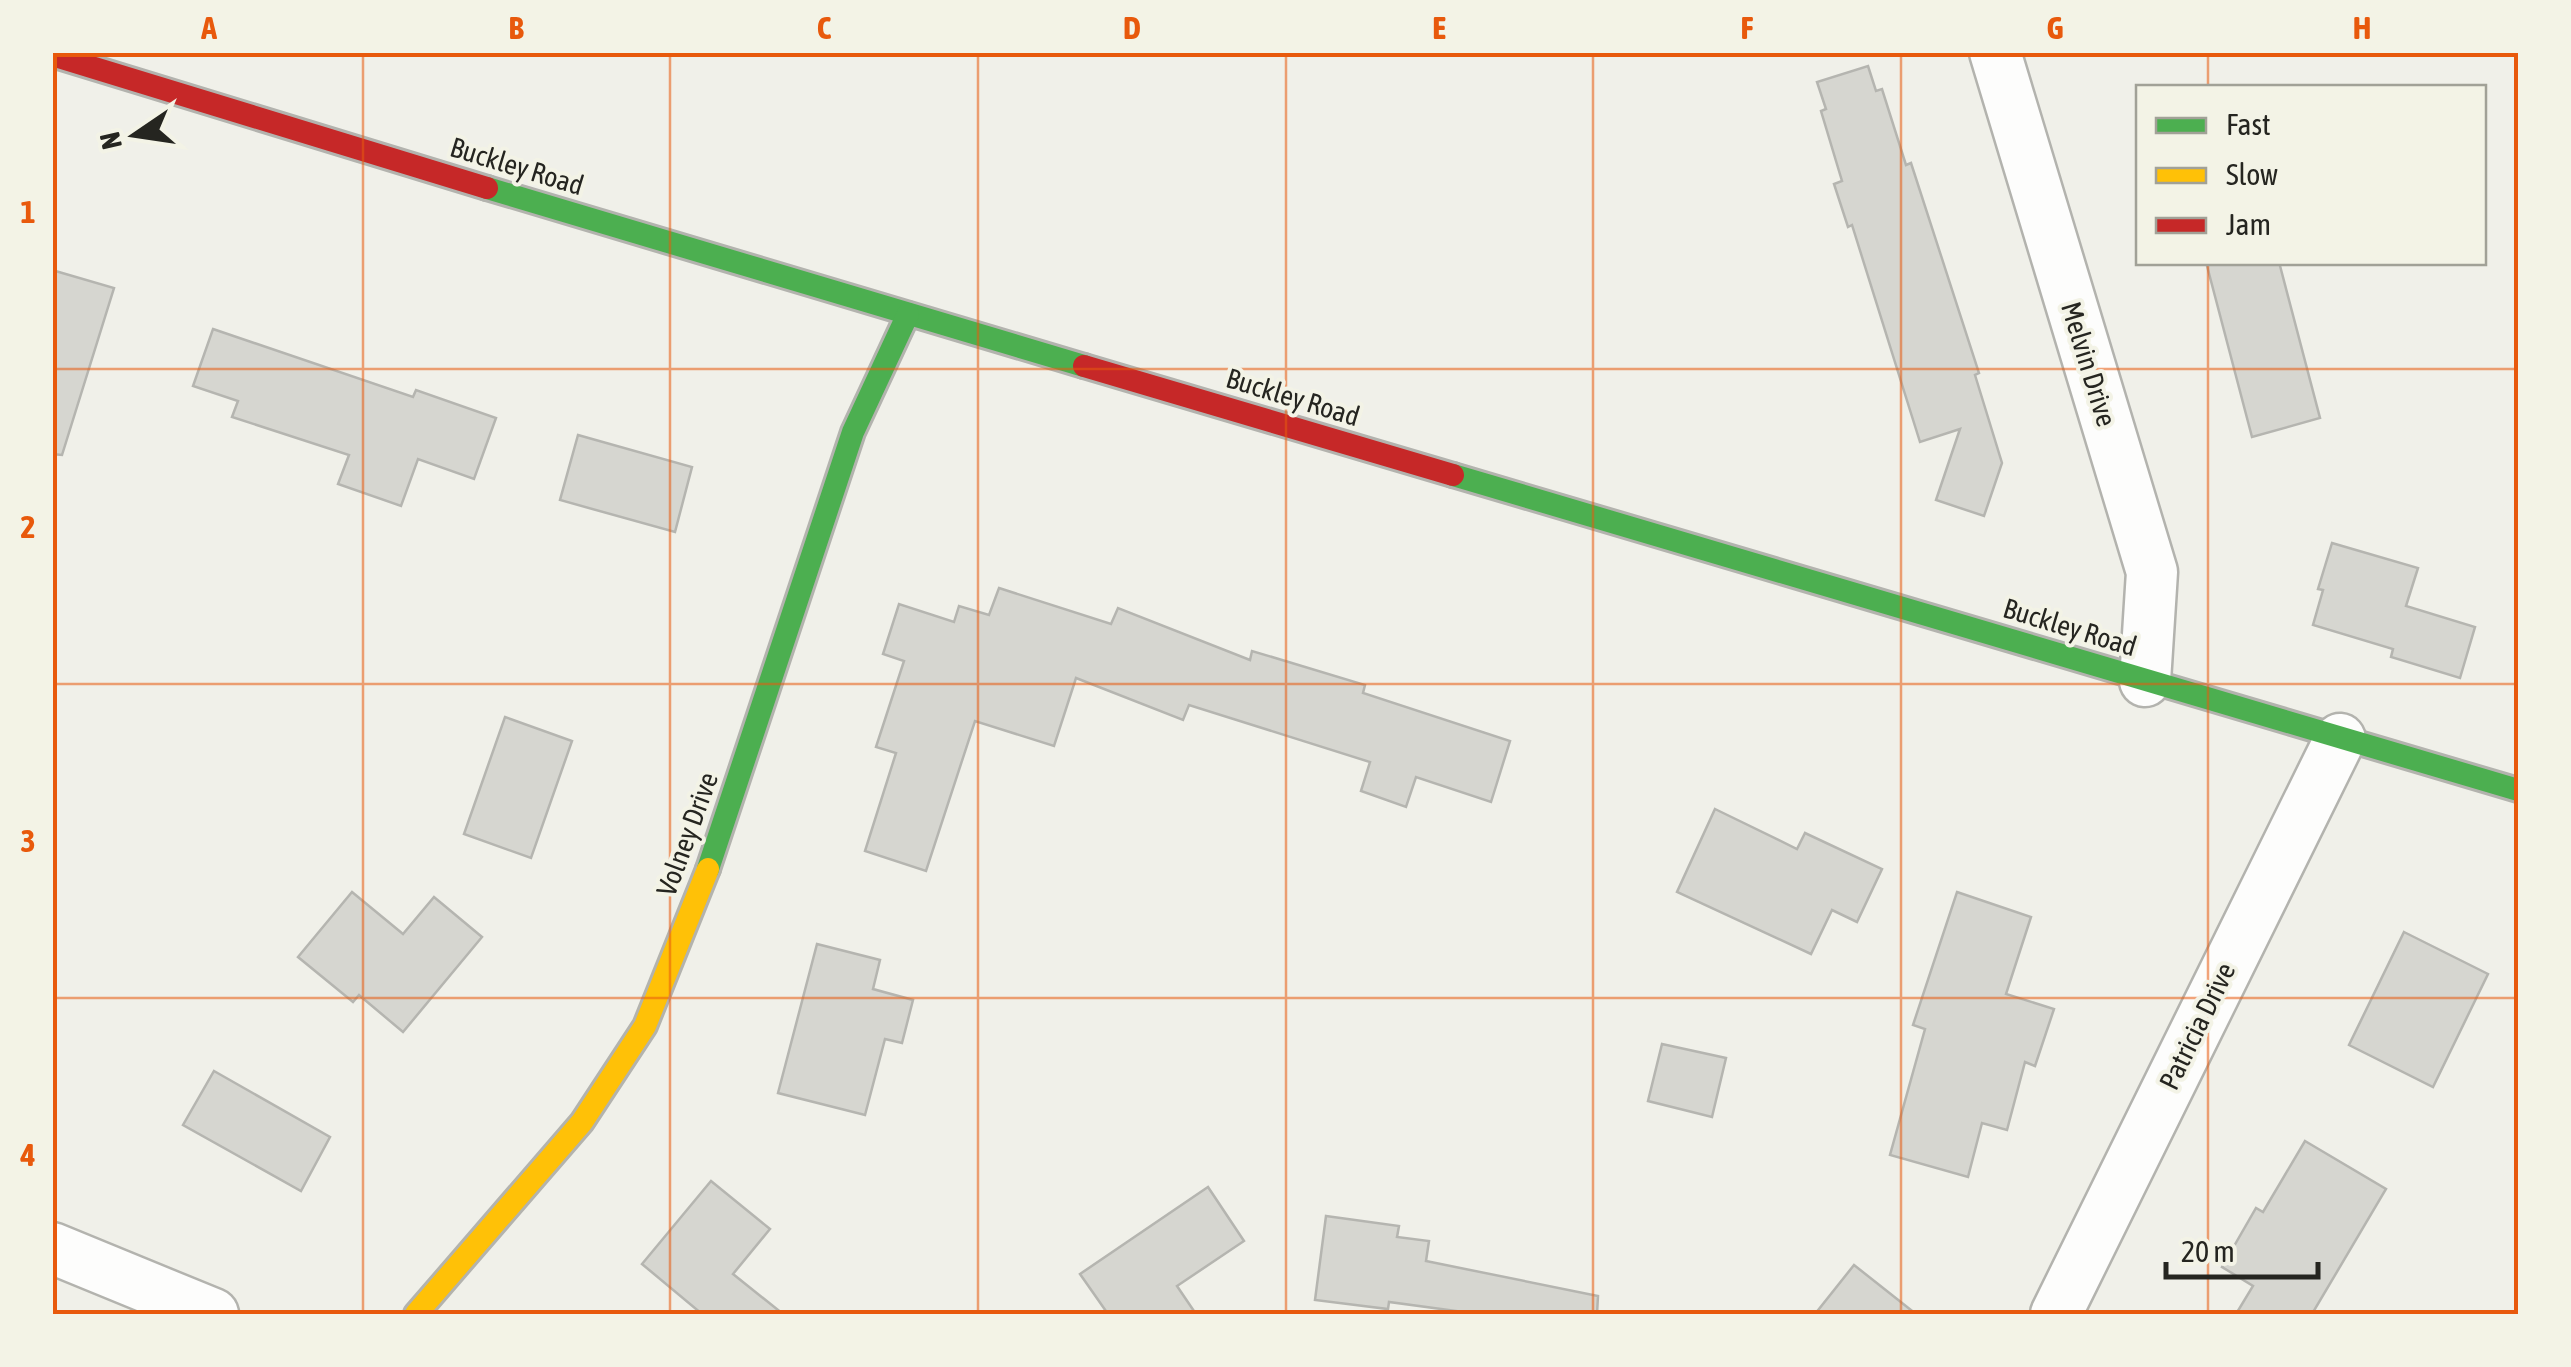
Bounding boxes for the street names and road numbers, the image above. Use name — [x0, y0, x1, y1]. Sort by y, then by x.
street label: Buckley Road — [446, 131, 588, 201]
street label: Melvin Drive — [2055, 298, 2123, 430]
street label: Buckley Road — [1222, 362, 1364, 432]
street label: Buckley Road — [1999, 592, 2141, 662]
street label: Volney Drive — [650, 768, 724, 900]
street label: Patricia Drive — [2153, 957, 2241, 1095]

